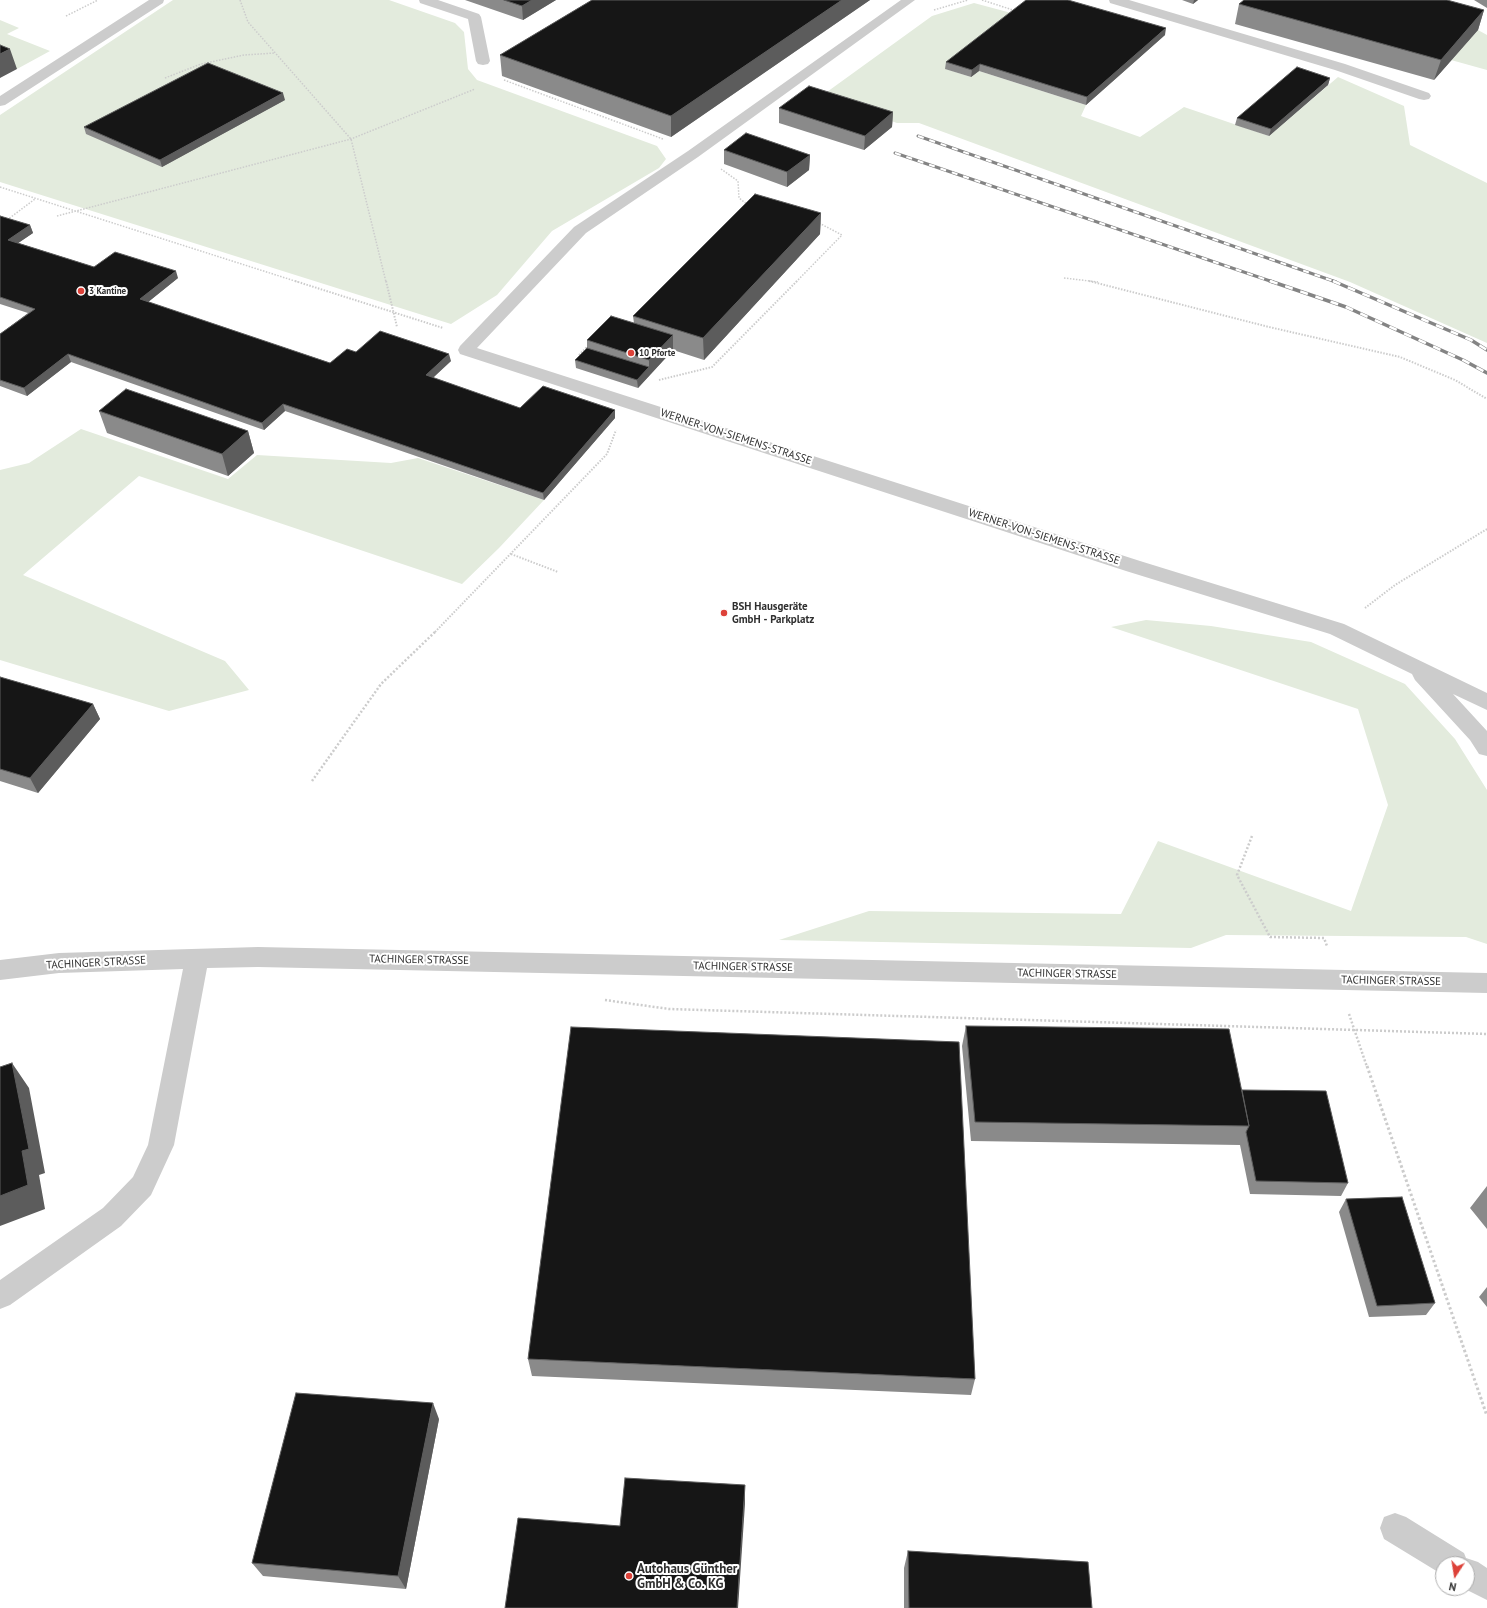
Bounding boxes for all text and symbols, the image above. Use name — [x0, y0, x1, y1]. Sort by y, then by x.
marker: 3 Kantine — [76, 286, 86, 296]
place label: 3 Kantine — [89, 286, 126, 296]
marker: 10 Pforte — [626, 348, 636, 358]
place label: 10 Pforte — [639, 348, 675, 358]
street label: WERNER-VON-SIEMENS-STRASSE — [659, 406, 813, 468]
street label: WERNER-VON-SIEMENS-STRASSE — [967, 506, 1121, 568]
place label: BSH Hausgeräte GmbH - Parkplatz — [732, 600, 814, 626]
marker: BSH Hausgeräte GmbH - Parkplatz — [719, 608, 729, 618]
street label: TACHINGER STRASSE — [369, 953, 469, 967]
street label: TACHINGER STRASSE — [46, 954, 146, 972]
street label: TACHINGER STRASSE — [693, 960, 793, 974]
street label: TACHINGER STRASSE — [1017, 967, 1117, 981]
street label: TACHINGER STRASSE — [1341, 974, 1441, 988]
north arrow — [1435, 1556, 1475, 1596]
place label: Autohaus Günther GmbH & Co. KG — [637, 1561, 737, 1592]
marker: Autohaus Günther GmbH & Co. KG — [624, 1571, 634, 1581]
text: N — [1448, 1579, 1458, 1594]

